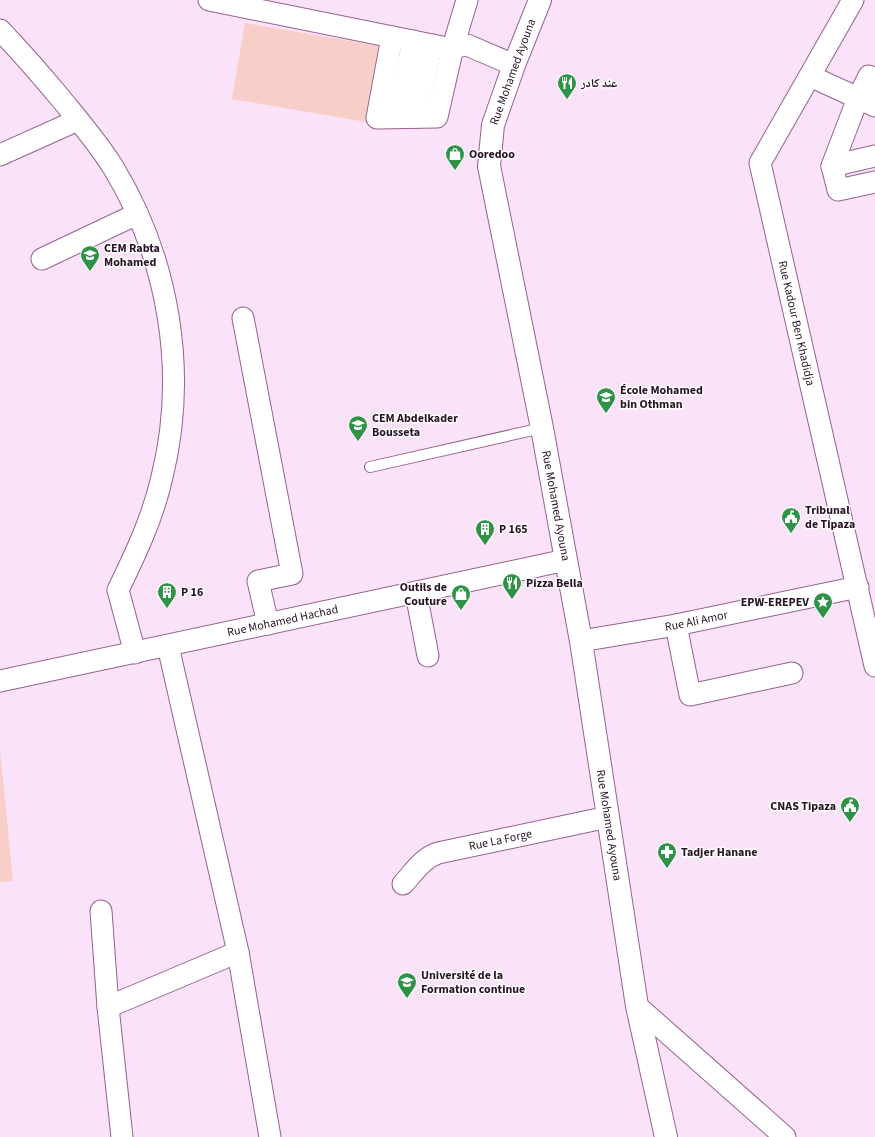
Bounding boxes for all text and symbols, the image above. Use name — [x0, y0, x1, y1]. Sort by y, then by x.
street label: Rue Mohamed Ayouna — [486, 16, 540, 128]
restaurant icon: عند كادر — [556, 72, 578, 100]
place label: عند كادر — [580, 75, 617, 92]
shop icon: Ooredoo — [444, 143, 466, 171]
place label: Ooredoo — [469, 146, 515, 163]
place label: CEM Rabta Mohamed — [104, 240, 160, 271]
school or university icon: CEM Rabta Mohamed — [79, 244, 101, 272]
street label: Rue Kadour Ben Khadidja — [774, 259, 819, 387]
place label: École Mohamed bin Othman — [620, 382, 703, 413]
school or university icon: École Mohamed bin Othman — [595, 386, 617, 414]
place label: CEM Abdelkader Bousseta — [372, 410, 458, 441]
school or university icon: CEM Abdelkader Bousseta — [347, 414, 369, 442]
street label: Rue Mohamed Ayouna — [538, 449, 575, 562]
place label: Tribunal de Tipaza — [805, 502, 855, 533]
public building icon: Tribunal de Tipaza — [780, 506, 802, 534]
building icon: P 165 — [474, 518, 496, 546]
place label: P 165 — [499, 521, 528, 538]
restaurant icon: Pizza Bella — [501, 572, 523, 600]
place label: Pizza Bella — [526, 575, 583, 592]
place label: Outils de Couture — [400, 579, 447, 610]
building icon: P 16 — [156, 581, 178, 609]
shop icon: Outils de Couture — [450, 583, 472, 611]
place label: P 16 — [181, 584, 203, 601]
place icon: EPW-EREPEV — [812, 591, 834, 619]
place label: EPW-EREPEV — [741, 594, 809, 611]
street label: Rue Mohamed Hachad — [225, 600, 340, 641]
street label: Rue Ali Amor — [663, 606, 730, 635]
street label: Rue Mohamed Ayouna — [592, 768, 626, 882]
public building icon: CNAS Tipaza — [839, 795, 861, 823]
place label: CNAS Tipaza — [770, 798, 836, 815]
street label: Rue La Forge — [467, 825, 534, 855]
pharmacy icon: Tadjer Hanane — [656, 841, 678, 869]
place label: Tadjer Hanane — [681, 844, 758, 861]
place label: Université de la Formation continue — [421, 967, 525, 998]
school or university icon: Université de la Formation continue — [396, 971, 418, 999]

